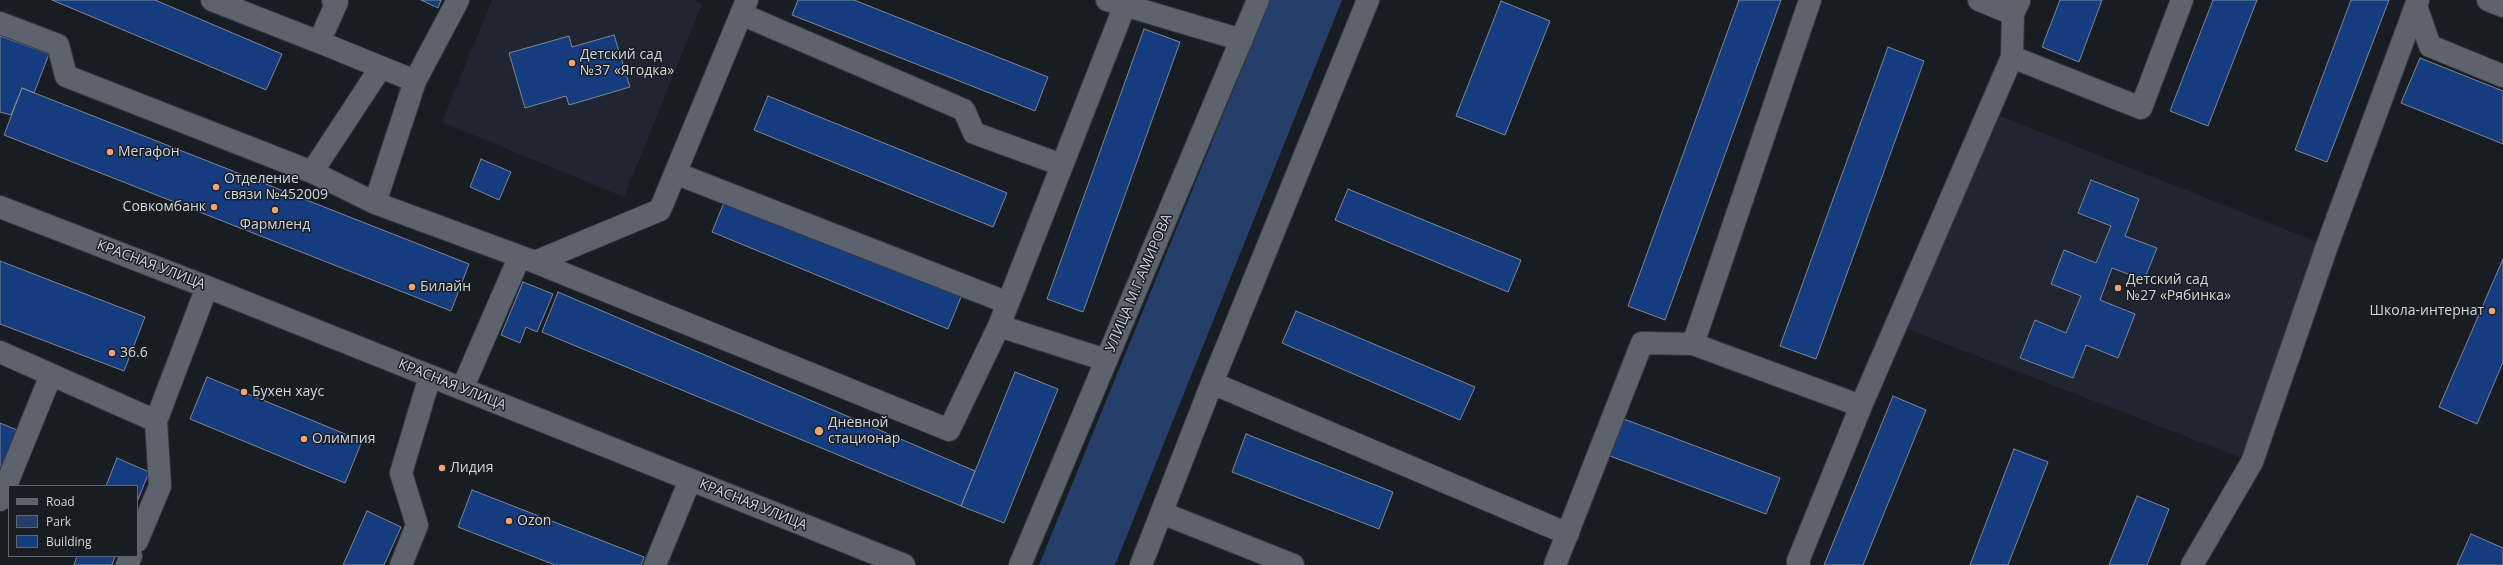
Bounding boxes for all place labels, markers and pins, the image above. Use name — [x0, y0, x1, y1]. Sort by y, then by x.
place label: Детский сад №37 «Ягодка» — [580, 47, 674, 80]
marker: Детский сад №37 «Ягодка» — [567, 58, 577, 68]
place label: Мегафон — [118, 144, 180, 160]
marker: Мегафон — [105, 147, 115, 157]
place label: Отделение связи №452009 — [224, 171, 328, 204]
marker: Отделение связи №452009 — [211, 182, 221, 192]
place label: Совкомбанк — [123, 199, 206, 215]
marker: Совкомбанк — [209, 202, 219, 212]
marker: Фармленд — [270, 205, 280, 215]
place label: Фармленд — [240, 217, 310, 233]
place label: Детский сад №27 «Рябинка» — [2126, 272, 2231, 304]
place label: Билайн — [420, 279, 471, 295]
marker: Билайн — [407, 282, 417, 292]
marker: Детский сад №27 «Рябинка» — [2113, 283, 2123, 293]
place label: Школа-интернат — [2370, 303, 2484, 319]
marker: Школа-интернат — [2487, 306, 2497, 316]
place label: 36.6 — [120, 345, 148, 361]
marker: 36.6 — [107, 348, 117, 358]
place label: Бухен хаус — [252, 384, 324, 400]
marker: Бухен хаус — [239, 387, 249, 397]
place label: Дневной стационар — [828, 415, 900, 448]
marker: Дневной стационар — [813, 425, 825, 437]
place label: Олимпия — [312, 431, 375, 447]
marker: Олимпия — [299, 434, 309, 444]
place label: Лидия — [450, 460, 493, 476]
marker: Лидия — [437, 463, 447, 473]
place label: Ozon — [517, 513, 551, 529]
marker: Ozon — [504, 516, 514, 526]

